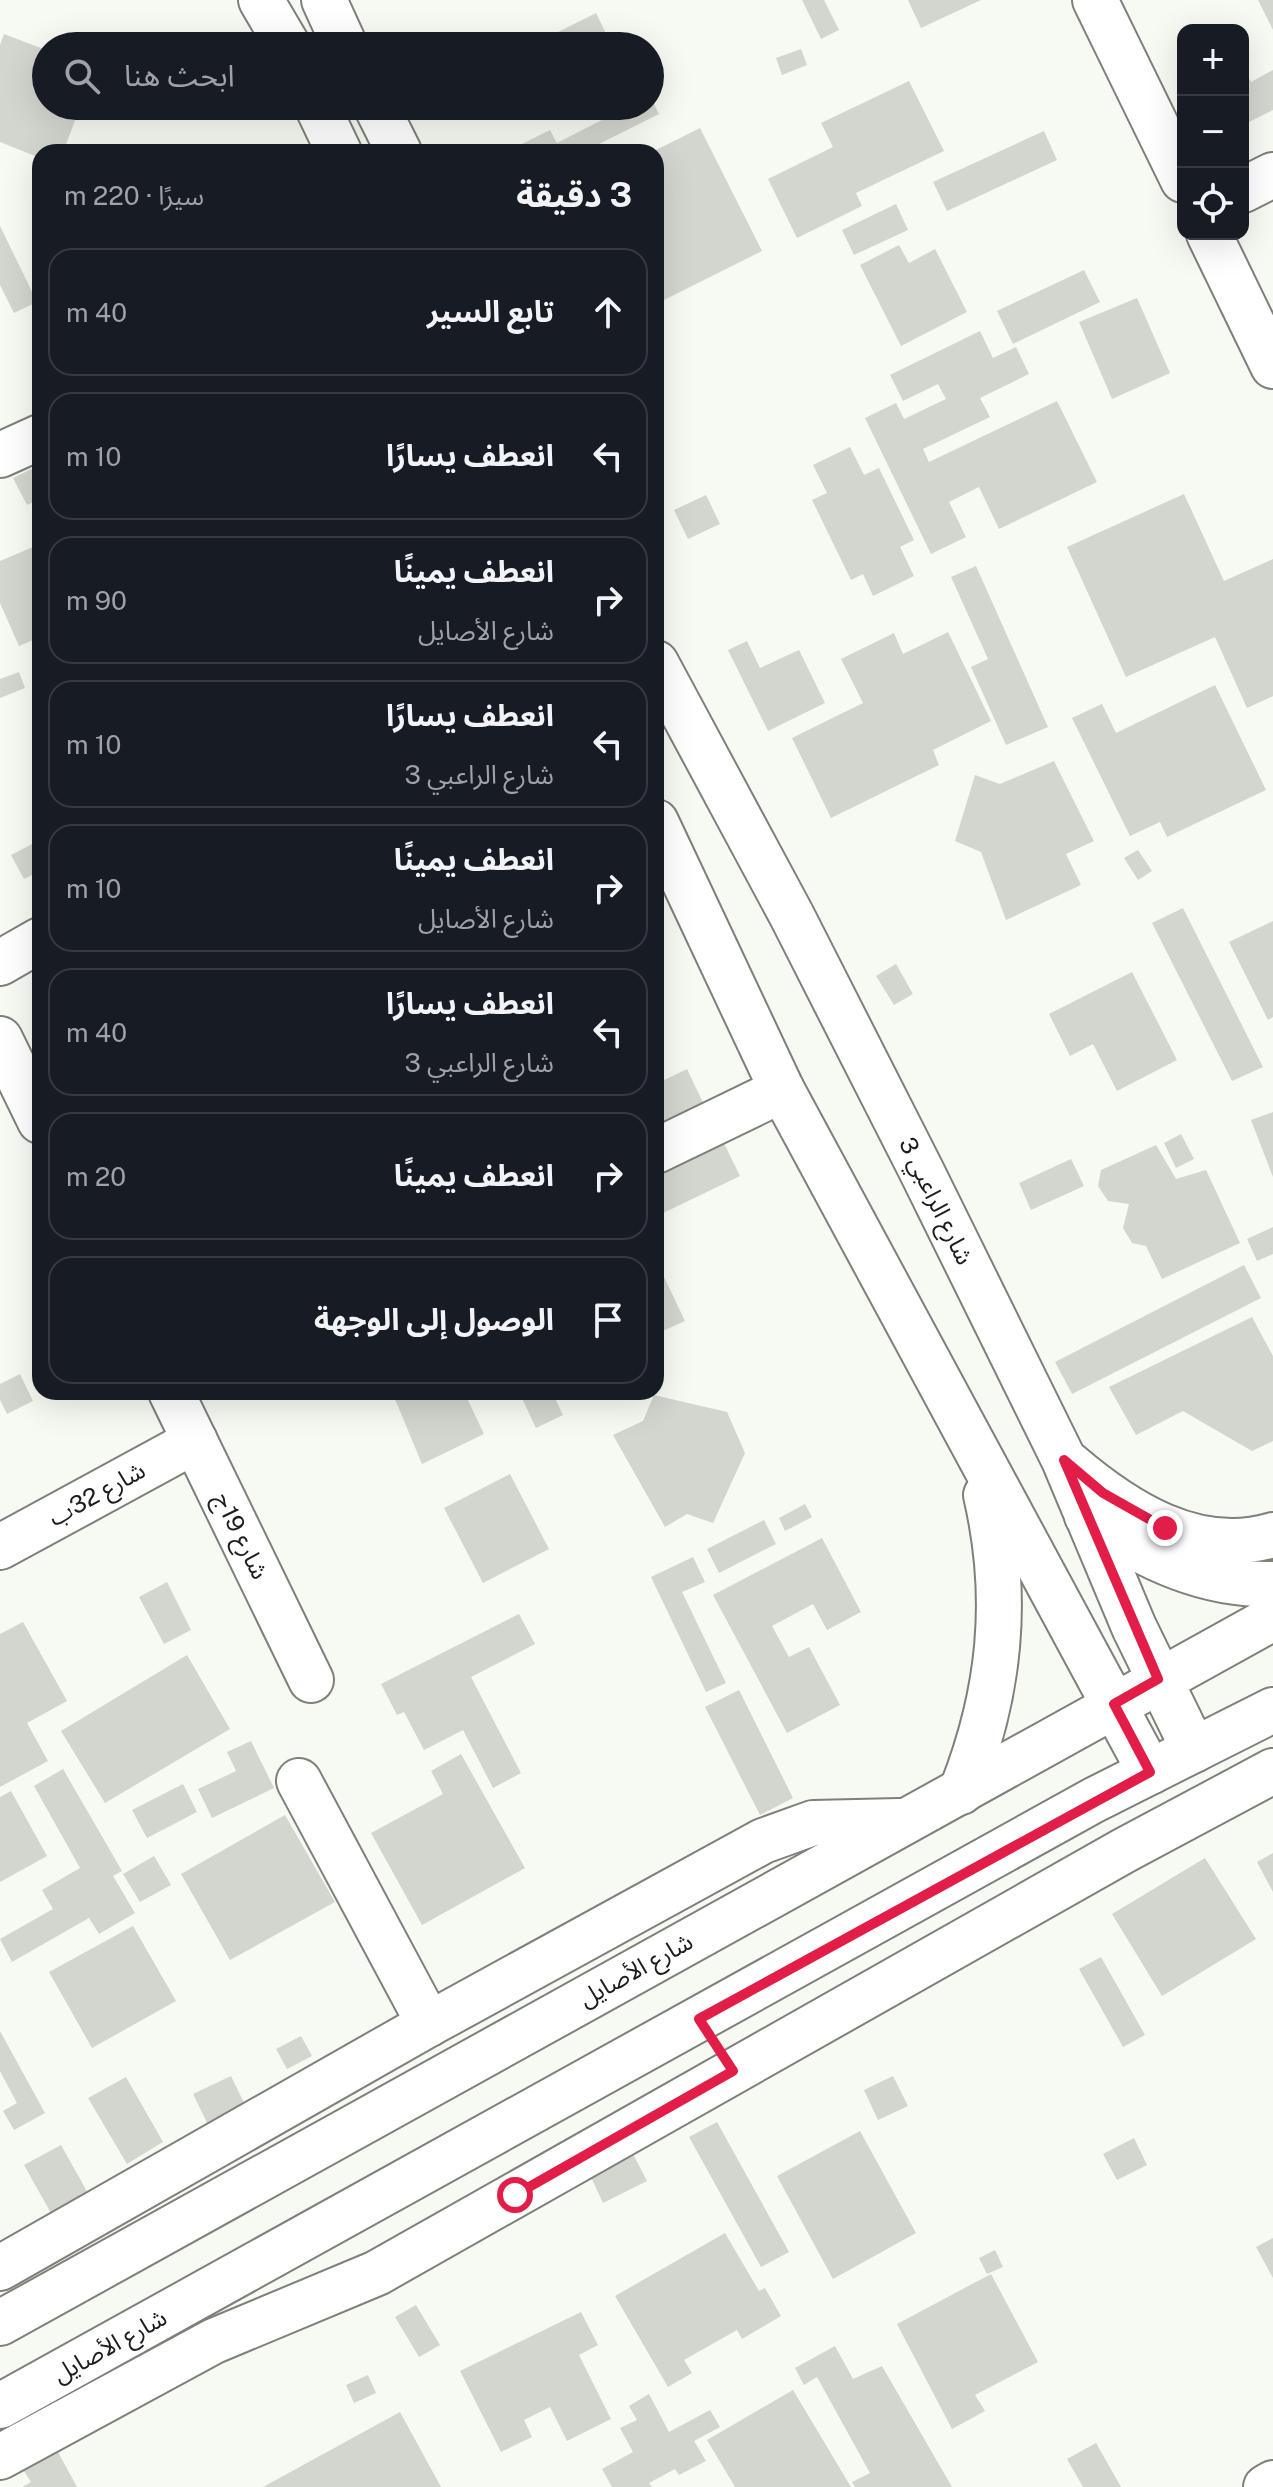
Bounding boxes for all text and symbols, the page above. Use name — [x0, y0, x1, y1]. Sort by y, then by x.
map controls — [1177, 24, 1249, 240]
button: + — [1177, 24, 1249, 96]
search box — [32, 32, 664, 120]
icon: search — [60, 54, 104, 98]
text: ابحث هنا — [124, 57, 235, 93]
button: − — [1177, 96, 1249, 168]
button: locate — [1177, 168, 1249, 240]
text: 3 دقيقة — [516, 175, 632, 215]
text: سيرًا · 220 m — [64, 180, 204, 211]
icon: ahead — [586, 290, 630, 334]
text: تابع السير — [427, 293, 554, 329]
text: 40 m — [66, 297, 127, 328]
icon: left — [586, 434, 630, 478]
text: انعطف يسارًا — [386, 437, 554, 473]
text: 10 m — [66, 441, 121, 472]
text: انعطف يمينًا — [394, 553, 554, 589]
icon: right — [586, 578, 630, 622]
text: 90 m — [66, 585, 127, 616]
text: شارع الأصايل — [418, 615, 554, 646]
text: انعطف يسارًا — [386, 697, 554, 733]
icon: left — [586, 722, 630, 766]
text: 10 m — [66, 729, 121, 760]
text: شارع الراعبي 3 — [404, 759, 554, 790]
text: انعطف يمينًا — [394, 841, 554, 877]
icon: right — [586, 866, 630, 910]
text: 10 m — [66, 873, 121, 904]
text: شارع الأصايل — [418, 903, 554, 934]
text: انعطف يسارًا — [386, 985, 554, 1021]
icon: left — [586, 1010, 630, 1054]
text: 40 m — [66, 1017, 127, 1048]
text: شارع الراعبي 3 — [404, 1047, 554, 1078]
street label: شارع الراعبي 3 — [889, 1132, 980, 1271]
icon: right — [586, 1154, 630, 1198]
text: انعطف يمينًا — [394, 1157, 554, 1193]
text: 20 m — [66, 1161, 126, 1192]
icon: arrive — [586, 1298, 630, 1342]
text: الوصول إلى الوجهة — [314, 1301, 554, 1337]
street label: شارع 32ب — [43, 1455, 152, 1535]
street label: شارع 19ج — [205, 1488, 275, 1585]
route end — [1147, 1510, 1183, 1546]
street label: شارع الأصايل — [574, 1926, 699, 2015]
route start — [497, 2177, 533, 2213]
street label: شارع الأصايل — [48, 2302, 173, 2391]

